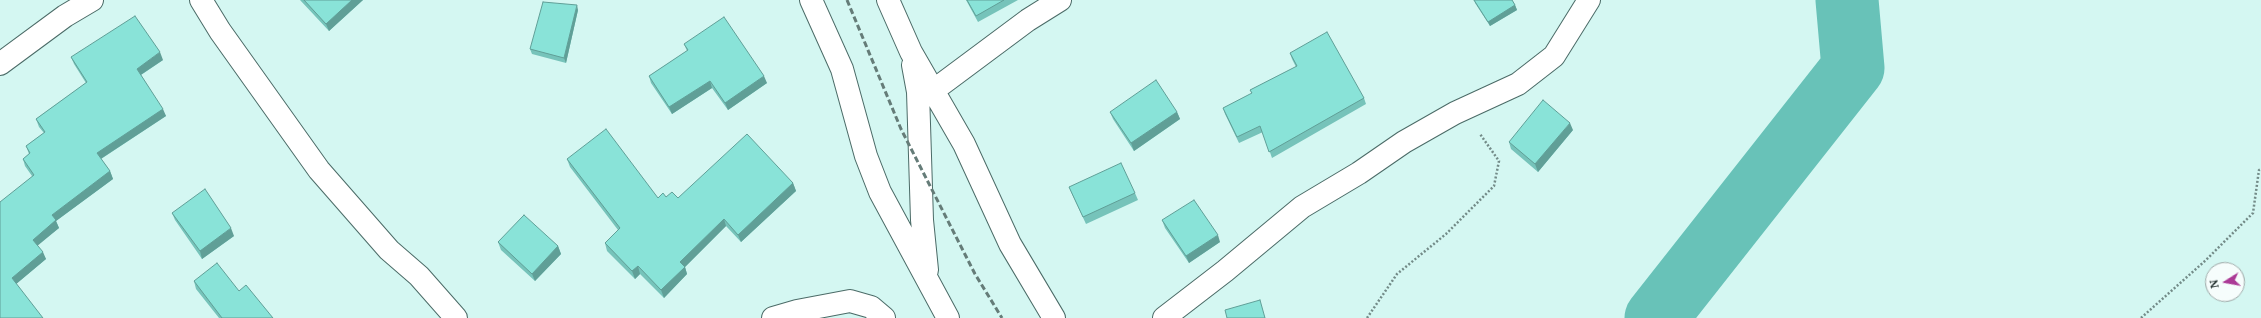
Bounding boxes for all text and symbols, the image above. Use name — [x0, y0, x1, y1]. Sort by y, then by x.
north arrow — [2205, 262, 2245, 302]
text: N — [2206, 279, 2222, 290]

